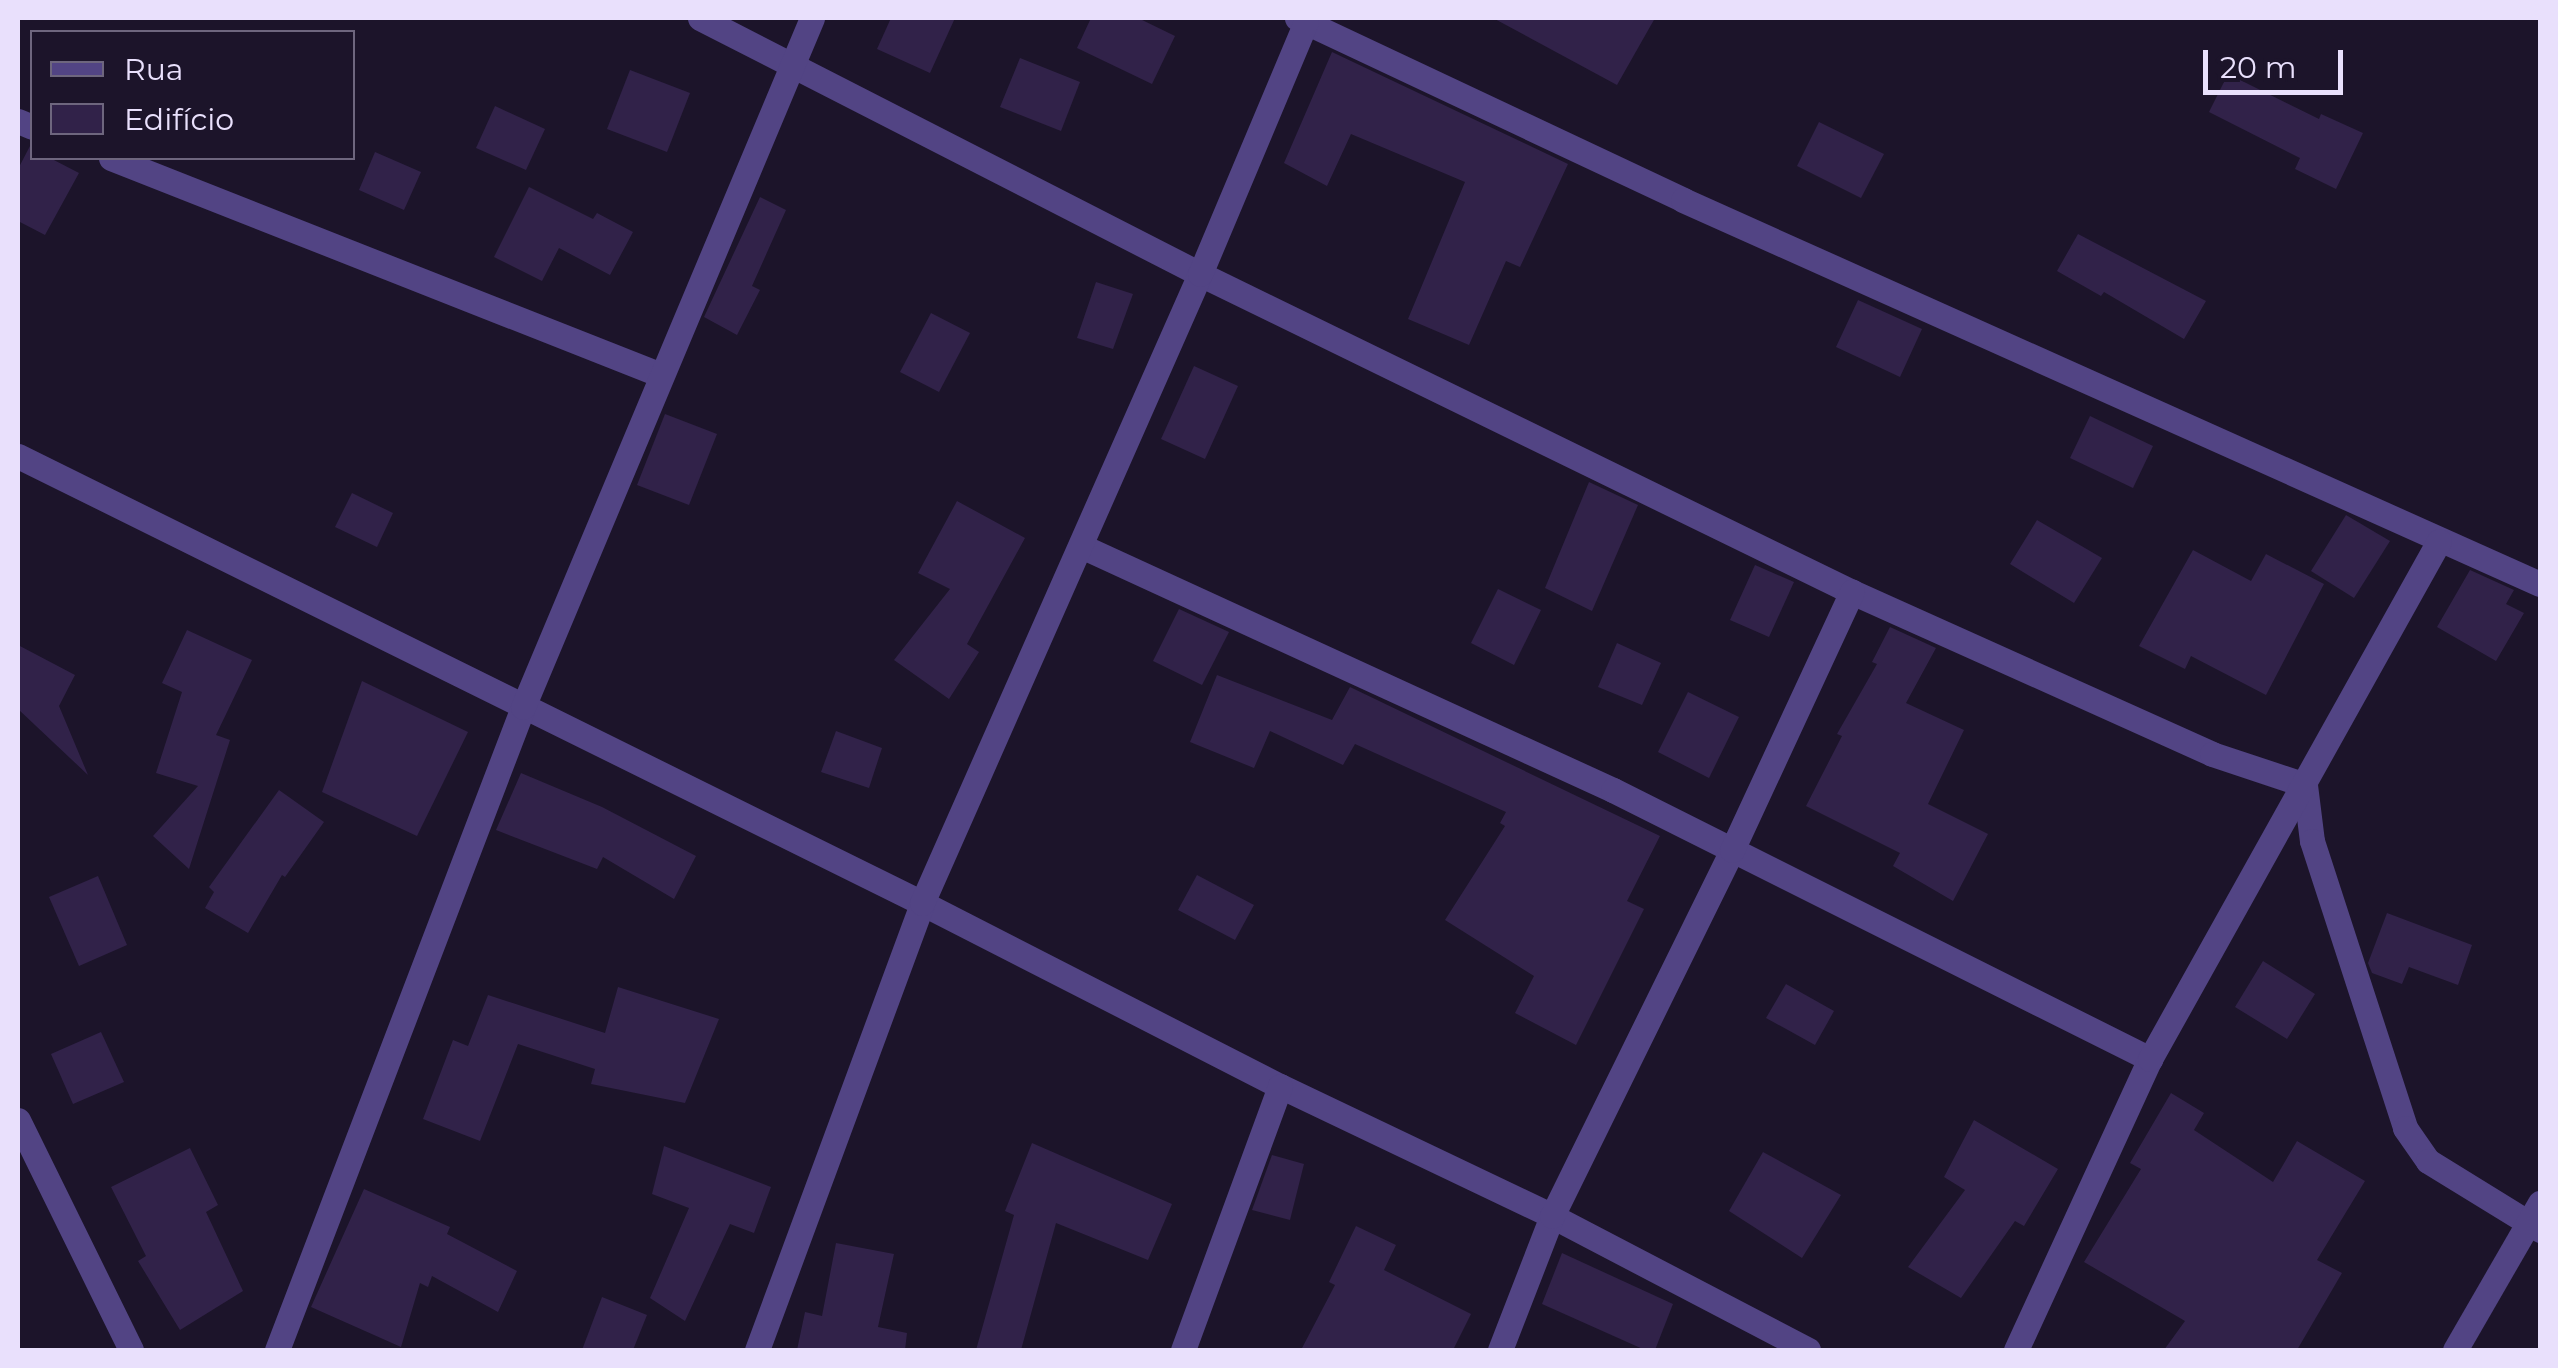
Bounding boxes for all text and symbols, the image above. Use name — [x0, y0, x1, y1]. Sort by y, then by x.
legend — [30, 30, 355, 160]
scale bar — [2208, 30, 2348, 92]
text: 20 m — [2220, 49, 2297, 86]
text: Rua — [124, 51, 184, 88]
text: Edifício — [124, 101, 234, 138]

